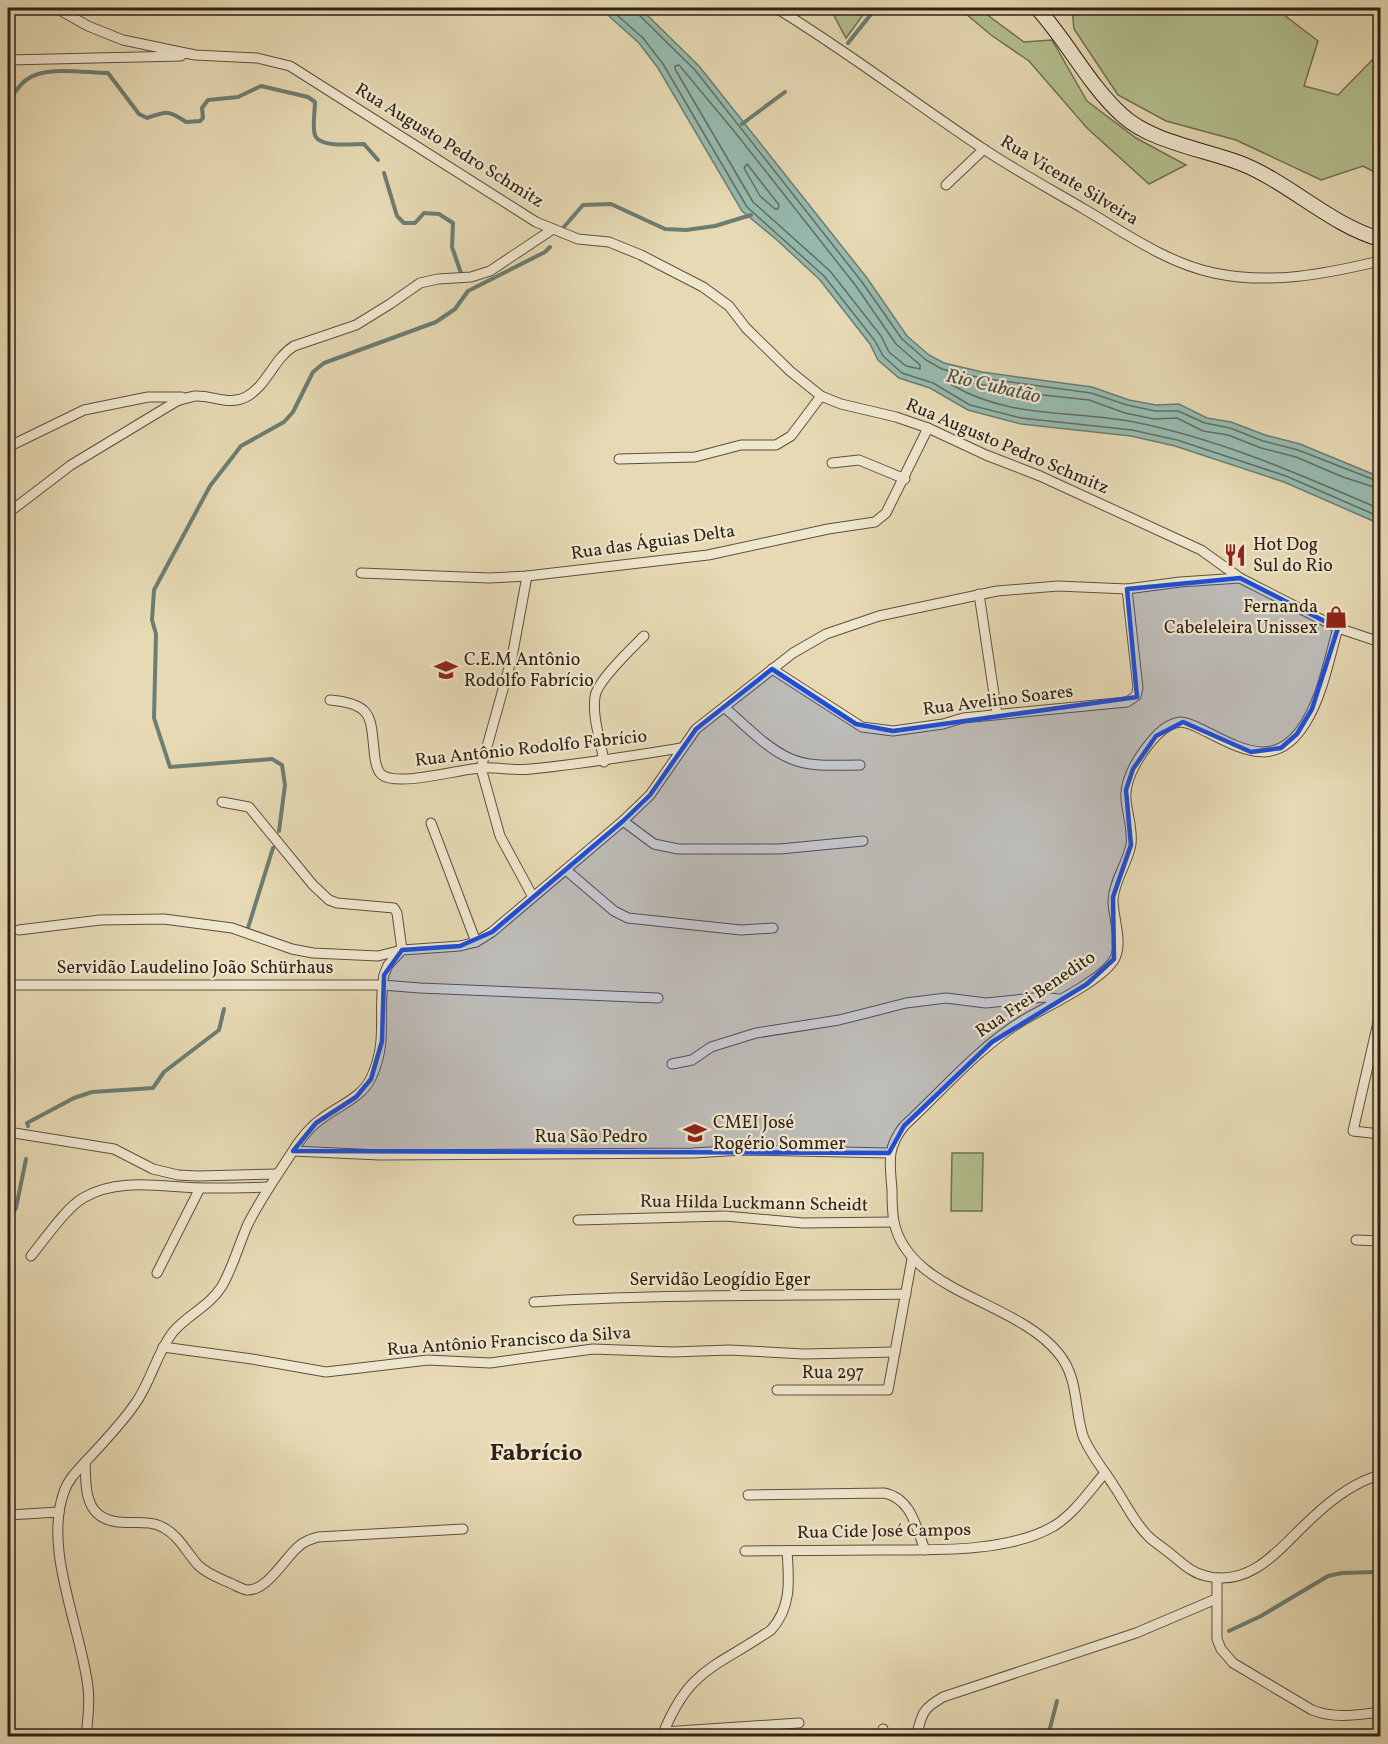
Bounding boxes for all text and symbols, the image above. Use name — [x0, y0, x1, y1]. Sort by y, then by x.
street label: Rua Augusto Pedro Schmitz — [350, 78, 548, 214]
street label: Rua Vicente Silveira — [995, 130, 1143, 232]
water label: Rio Cubatão — [943, 363, 1043, 411]
street label: Rua Augusto Pedro Schmitz — [902, 393, 1112, 501]
street label: Rua das Águias Delta — [569, 519, 737, 567]
place label: Hot Dog Sul do Rio — [1253, 533, 1333, 579]
restaurant icon: Hot Dog Sul do Rio — [1222, 542, 1248, 568]
place label: Fernanda Cabeleleira Unissex — [1164, 595, 1318, 641]
shop icon: Fernanda Cabeleleira Unissex — [1323, 604, 1349, 630]
place label: C.E.M Antônio Rodolfo Fabrício — [464, 648, 594, 694]
school or university icon: C.E.M Antônio Rodolfo Fabrício — [433, 657, 459, 683]
street label: Rua Avelino Soares — [921, 679, 1075, 723]
street label: Rua Antônio Rodolfo Fabrício — [414, 724, 648, 774]
street label: Rua Frei Benedito — [971, 945, 1101, 1045]
street label: Servidão Laudelino João Schürhaus — [57, 956, 333, 981]
place label: CMEI José Rogério Sommer — [713, 1111, 846, 1157]
school or university icon: CMEI José Rogério Sommer — [682, 1120, 708, 1146]
street label: Rua São Pedro — [534, 1125, 648, 1150]
street label: Rua Hilda Luckmann Scheidt — [640, 1190, 868, 1218]
street label: Servidão Leogídio Eger — [630, 1268, 811, 1293]
street label: Rua Antônio Francisco da Silva — [386, 1321, 632, 1363]
street label: Rua 297 — [802, 1361, 864, 1386]
district label: Fabrício — [490, 1437, 582, 1471]
street label: Rua Cide José Campos — [797, 1518, 971, 1546]

